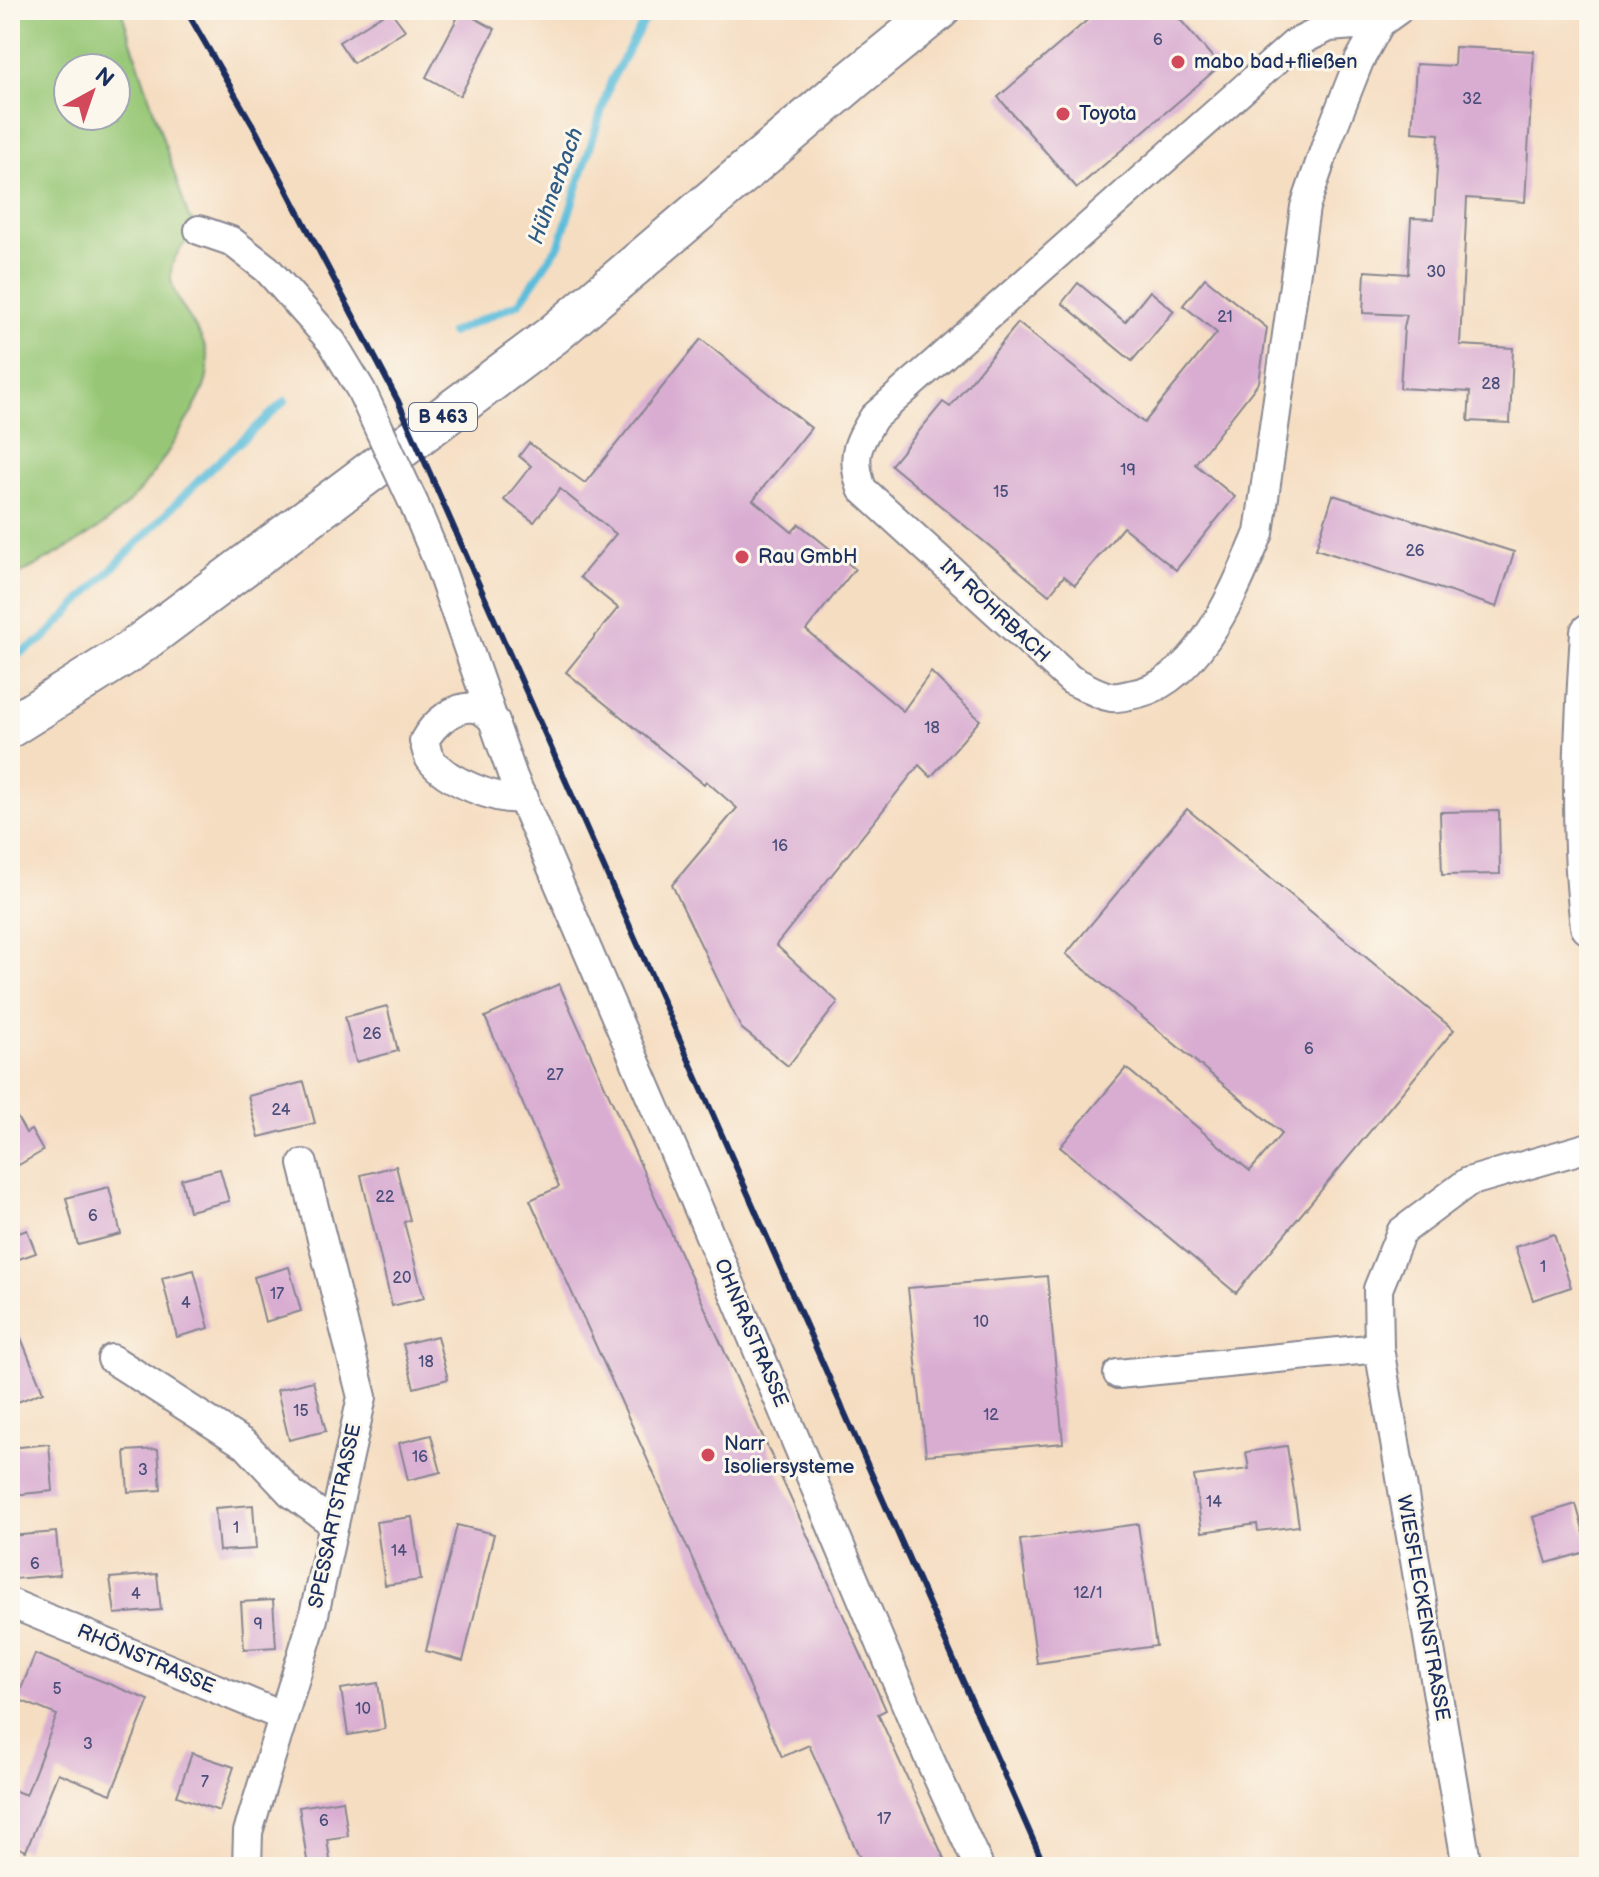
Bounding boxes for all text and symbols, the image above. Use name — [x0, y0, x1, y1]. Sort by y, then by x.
house number: 6 — [1153, 31, 1163, 50]
place label: mabo bad+fließen — [1194, 50, 1357, 74]
north arrow — [52, 52, 132, 132]
marker: mabo bad+fließen — [1169, 53, 1187, 71]
text: N — [89, 62, 119, 93]
house number: 32 — [1462, 90, 1482, 109]
place label: Toyota — [1079, 102, 1137, 126]
marker: Toyota — [1054, 105, 1072, 123]
water label: Hühnerbach — [522, 124, 590, 248]
house number: 30 — [1426, 263, 1446, 282]
house number: 21 — [1217, 308, 1233, 327]
house number: 28 — [1482, 375, 1500, 394]
road number: B 463 — [409, 403, 477, 431]
house number: 19 — [1120, 461, 1136, 480]
house number: 15 — [993, 483, 1009, 502]
house number: 26 — [1405, 542, 1425, 561]
place label: Rau GmbH — [758, 545, 858, 569]
marker: Rau GmbH — [733, 548, 751, 566]
street label: IM ROHRBACH — [935, 554, 1055, 668]
house number: 18 — [924, 719, 940, 738]
house number: 16 — [772, 837, 788, 856]
house number: 26 — [362, 1025, 382, 1044]
house number: 6 — [1304, 1040, 1314, 1059]
house number: 27 — [546, 1066, 564, 1085]
house number: 24 — [272, 1101, 291, 1120]
house number: 22 — [376, 1188, 395, 1207]
house number: 6 — [88, 1207, 98, 1226]
street label: OHNRASTRASSE — [709, 1255, 793, 1411]
house number: 1 — [1540, 1258, 1546, 1277]
house number: 20 — [393, 1269, 411, 1288]
house number: 17 — [270, 1285, 284, 1304]
house number: 4 — [181, 1294, 191, 1313]
house number: 10 — [973, 1313, 989, 1332]
house number: 18 — [418, 1353, 434, 1372]
house number: 15 — [293, 1402, 309, 1421]
house number: 12 — [983, 1406, 999, 1425]
street label: SPESSARTSTRASSE — [304, 1422, 366, 1610]
place label: Narr Isoliersysteme — [724, 1432, 854, 1479]
marker: Narr Isoliersysteme — [699, 1446, 717, 1464]
house number: 16 — [412, 1448, 428, 1467]
house number: 3 — [138, 1461, 148, 1480]
house number: 14 — [1206, 1493, 1222, 1512]
street label: WIESFLECKENSTRASSE — [1391, 1493, 1455, 1723]
house number: 1 — [233, 1519, 239, 1538]
house number: 14 — [391, 1542, 407, 1561]
house number: 6 — [30, 1555, 40, 1574]
house number: 12/1 — [1073, 1584, 1103, 1603]
house number: 4 — [131, 1585, 141, 1604]
house number: 9 — [253, 1615, 263, 1634]
street label: RHÖNSTRASSE — [73, 1618, 219, 1699]
house number: 5 — [52, 1680, 62, 1699]
house number: 10 — [355, 1700, 371, 1719]
house number: 3 — [83, 1735, 93, 1754]
house number: 7 — [201, 1773, 209, 1792]
house number: 17 — [877, 1810, 891, 1829]
house number: 6 — [319, 1812, 329, 1831]

